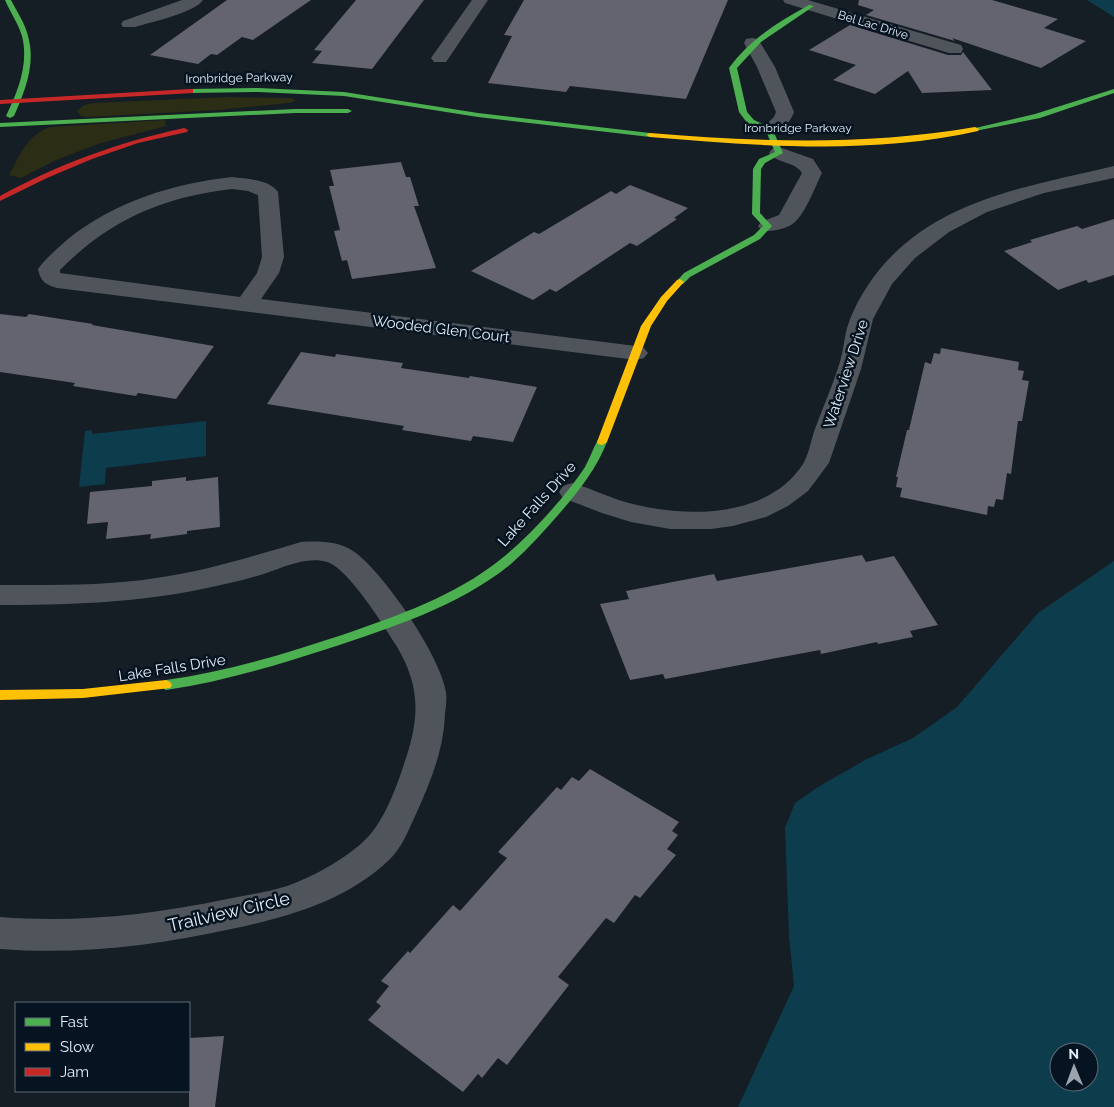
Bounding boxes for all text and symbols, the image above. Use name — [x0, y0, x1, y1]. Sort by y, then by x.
street label: Bel Lac Drive — [836, 8, 910, 42]
street label: Ironbridge Parkway — [185, 70, 293, 86]
street label: Ironbridge Parkway — [744, 121, 852, 135]
street label: Wooded Glen Court — [371, 312, 511, 346]
street label: Waterview Drive — [820, 317, 872, 431]
street label: Lake Falls Drive — [494, 458, 580, 550]
street label: Lake Falls Drive — [117, 651, 227, 685]
street label: Trailview Circle — [166, 887, 292, 936]
legend — [15, 1002, 190, 1092]
text: Fast — [60, 1013, 88, 1031]
text: Slow — [60, 1038, 94, 1056]
north arrow — [1049, 1042, 1099, 1092]
text: N — [1068, 1046, 1079, 1062]
text: Jam — [60, 1063, 89, 1081]

